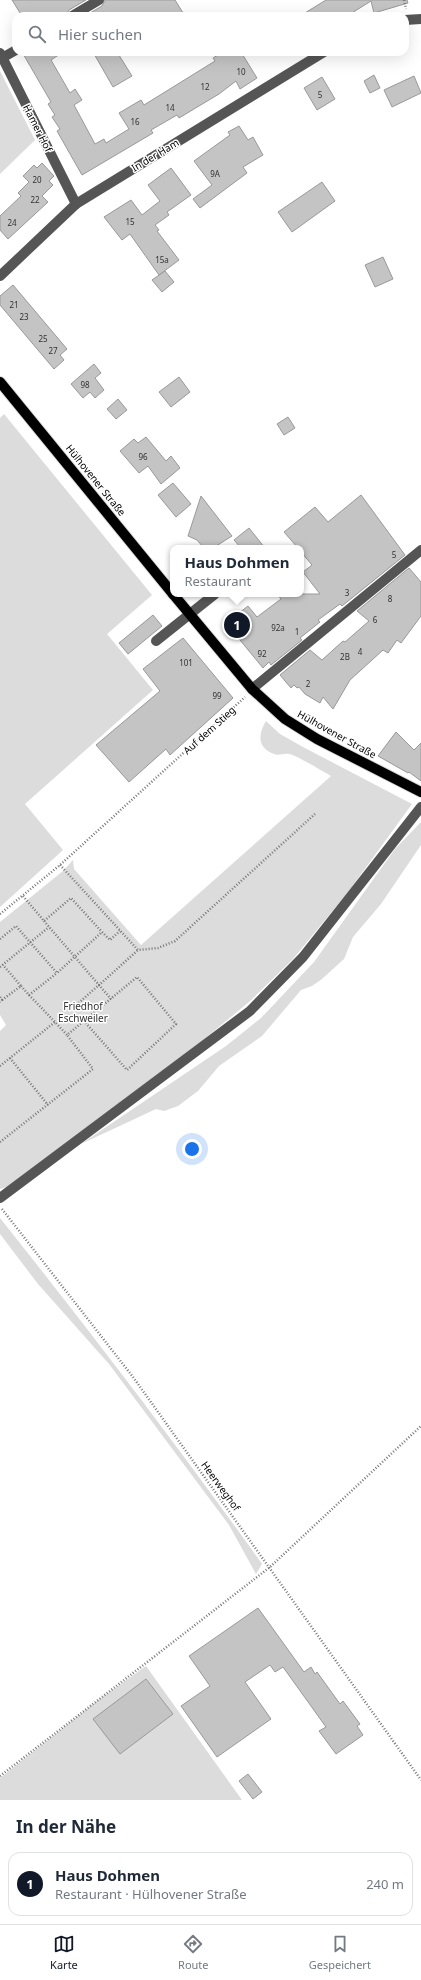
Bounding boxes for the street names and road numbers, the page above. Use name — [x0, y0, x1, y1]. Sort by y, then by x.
street label: Hamer Hof — [20, 102, 56, 155]
street label: In der Ham — [129, 135, 181, 175]
street label: Hülhovener Straße — [63, 441, 129, 519]
street label: Auf dem Stieg — [180, 703, 238, 757]
street label: Hülhovener Straße — [295, 707, 379, 762]
street label: Heerweghof — [198, 1458, 244, 1514]

